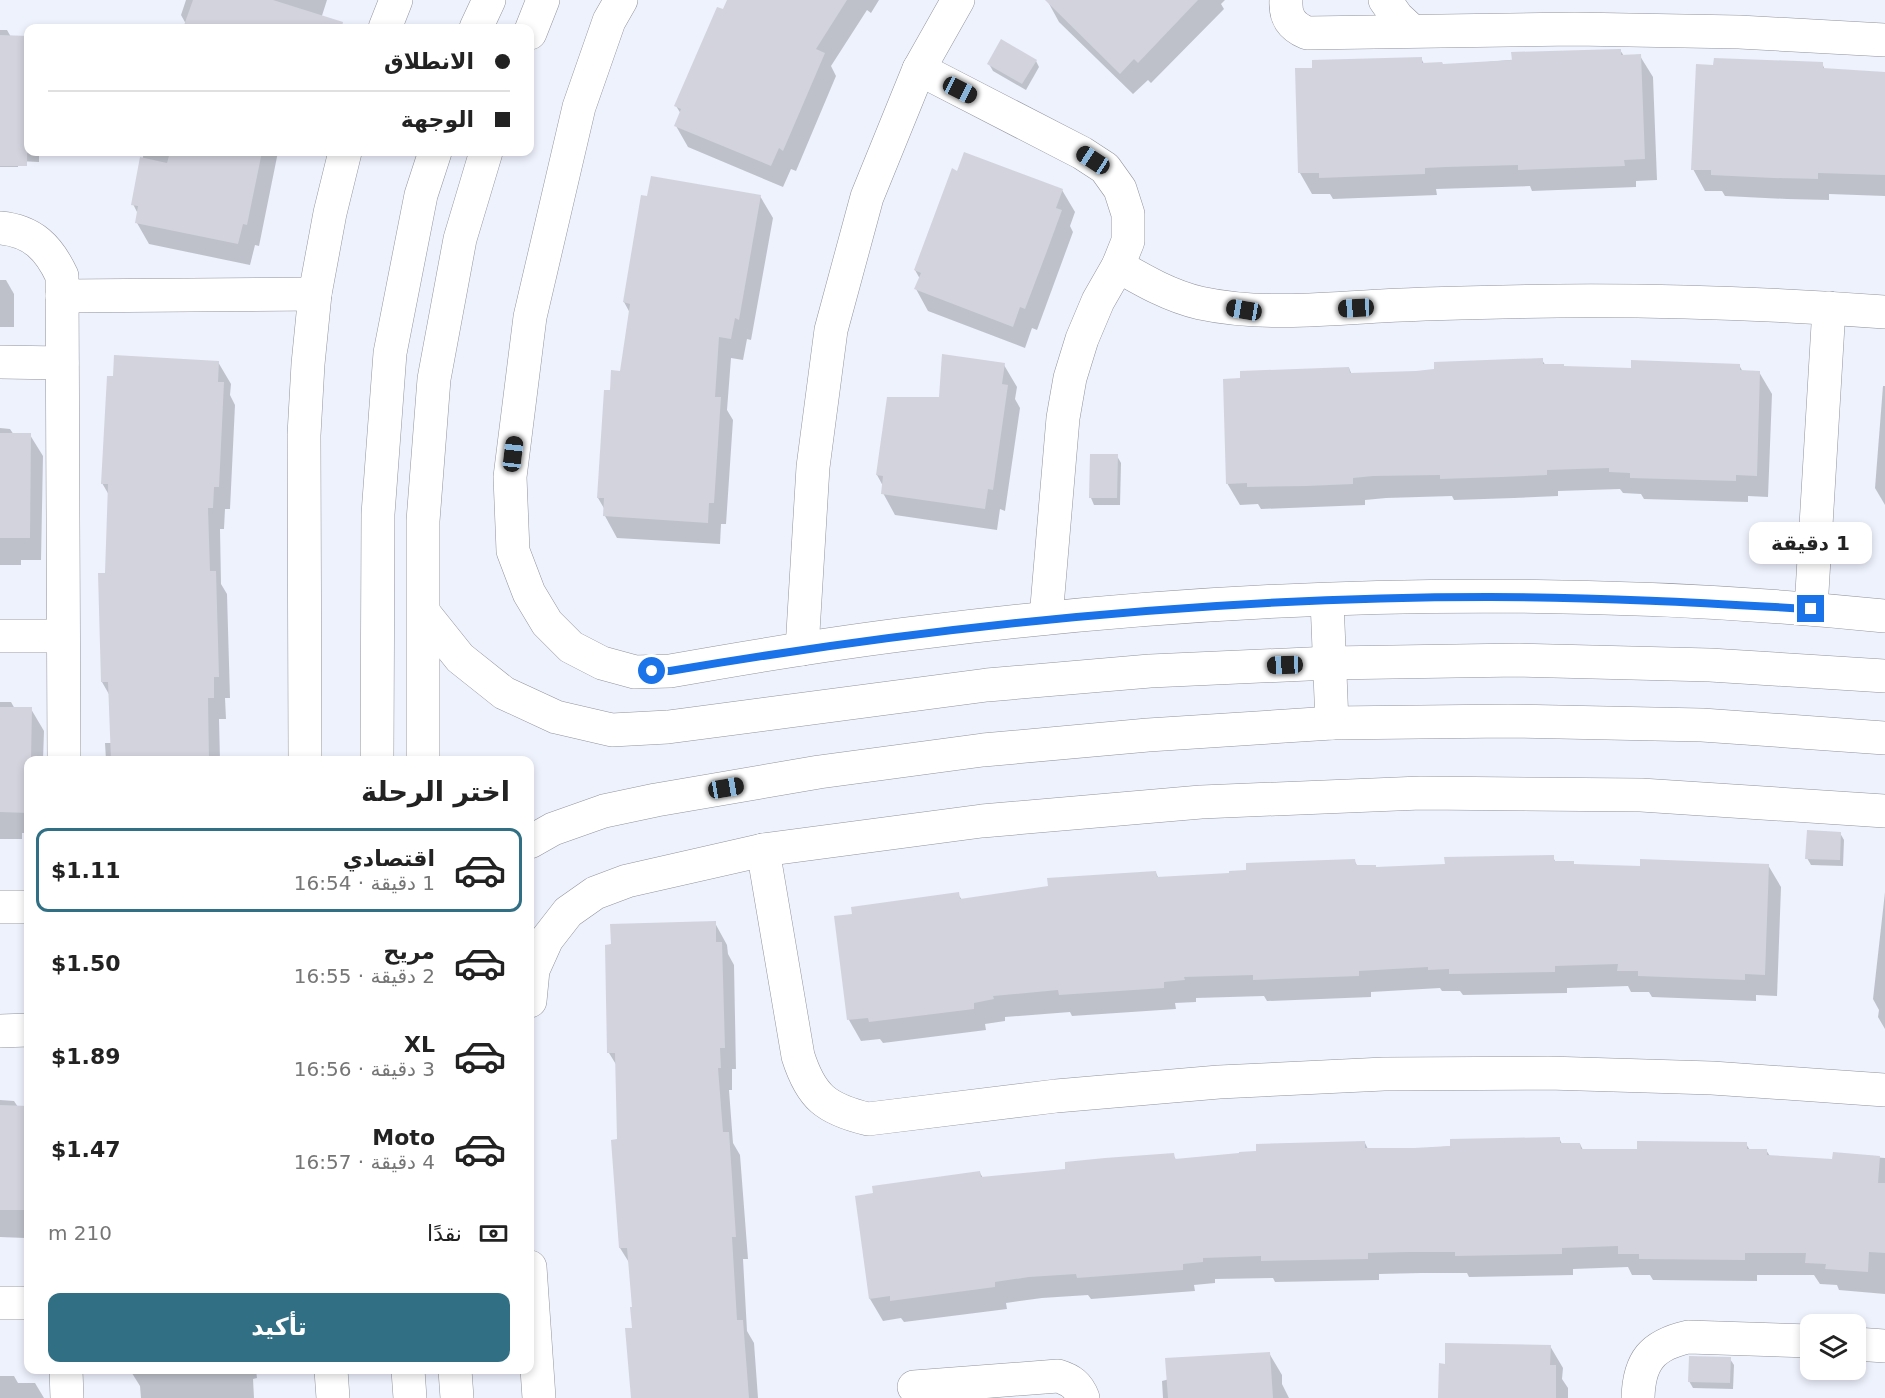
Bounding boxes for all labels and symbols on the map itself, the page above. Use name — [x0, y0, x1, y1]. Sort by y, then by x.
car — [940, 74, 980, 106]
car — [1073, 143, 1113, 177]
car — [1225, 298, 1263, 322]
car — [1338, 298, 1374, 318]
car — [502, 435, 524, 473]
callout: 1 دقيقة — [1750, 522, 1872, 564]
route end — [1797, 595, 1824, 622]
car — [1267, 655, 1303, 675]
route start — [638, 657, 665, 684]
car — [707, 776, 745, 800]

